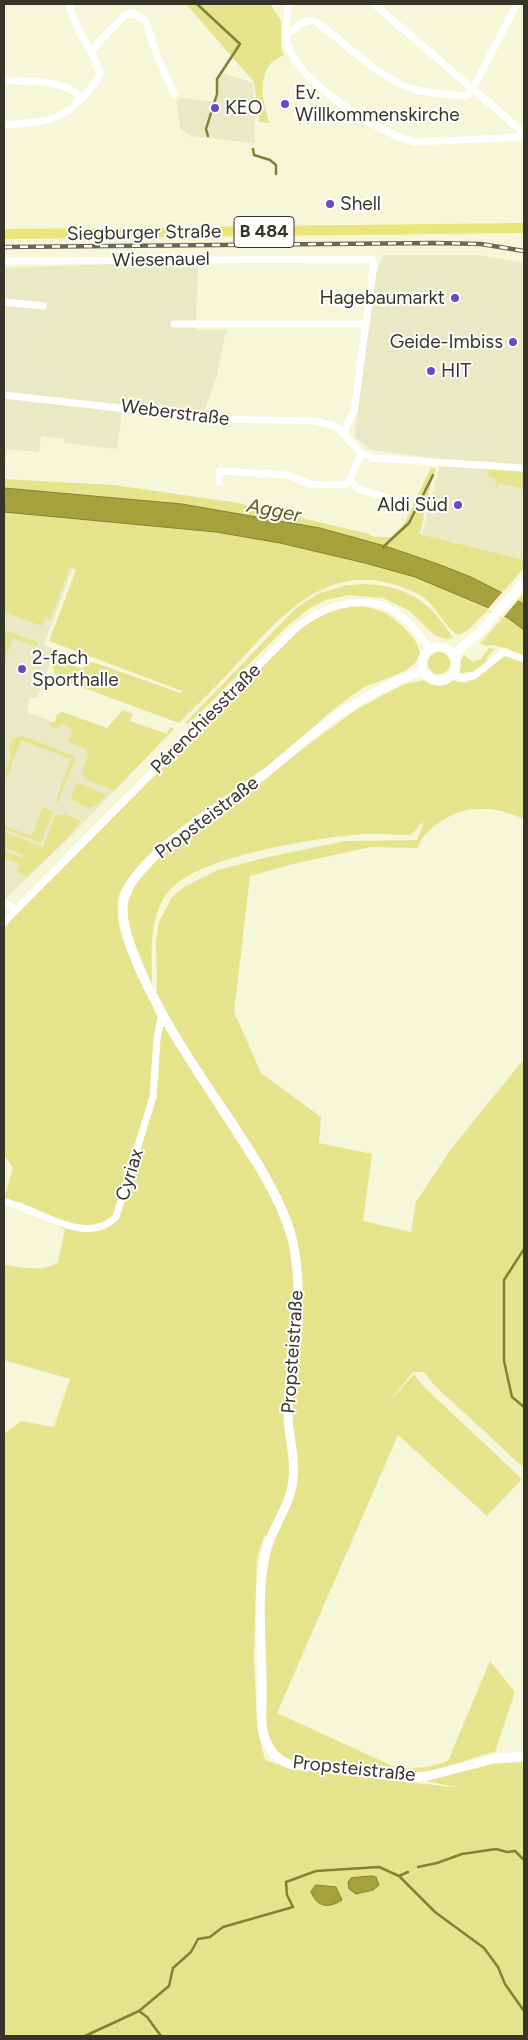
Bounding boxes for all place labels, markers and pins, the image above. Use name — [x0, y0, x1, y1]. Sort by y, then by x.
place label: Ev. Willkommenskirche — [295, 82, 460, 126]
place label: KEO — [225, 97, 263, 119]
marker: Ev. Willkommenskirche — [279, 98, 291, 110]
marker: KEO — [209, 102, 221, 114]
place label: Shell — [340, 193, 381, 215]
marker: Shell — [324, 198, 336, 210]
place label: Hagebaumarkt — [319, 287, 445, 309]
marker: Hagebaumarkt — [449, 292, 461, 304]
place label: Geide-Imbiss — [390, 331, 503, 353]
marker: Geide-Imbiss — [507, 336, 519, 348]
place label: HIT — [441, 360, 471, 382]
marker: HIT — [425, 365, 437, 377]
place label: Aldi Süd — [377, 494, 448, 516]
marker: Aldi Süd — [452, 499, 464, 511]
place label: 2-fach Sporthalle — [32, 647, 119, 691]
marker: 2-fach Sporthalle — [16, 663, 28, 675]

